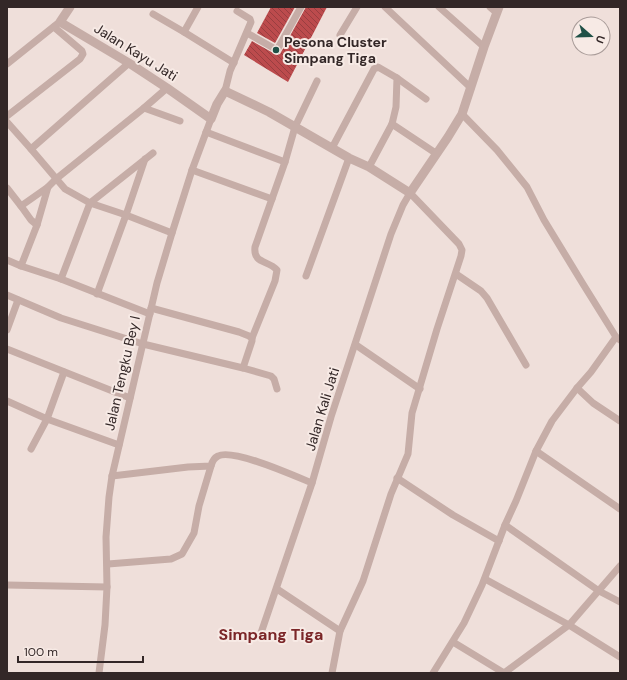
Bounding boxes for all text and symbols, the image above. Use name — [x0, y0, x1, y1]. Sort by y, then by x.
north arrow — [571, 16, 611, 56]
street label: Jalan Kayu Jati — [91, 19, 181, 85]
place label: Pesona Cluster Simpang Tiga — [284, 33, 387, 67]
text: U — [593, 33, 608, 45]
marker: Pesona Cluster Simpang Tiga — [271, 45, 281, 55]
street label: Jalan Tengku Bey I — [100, 314, 144, 432]
street label: Jalan Kali Jati — [301, 365, 343, 453]
district label: Simpang Tiga — [219, 624, 323, 645]
scale bar — [18, 638, 143, 664]
text: 100 m — [24, 644, 58, 660]

